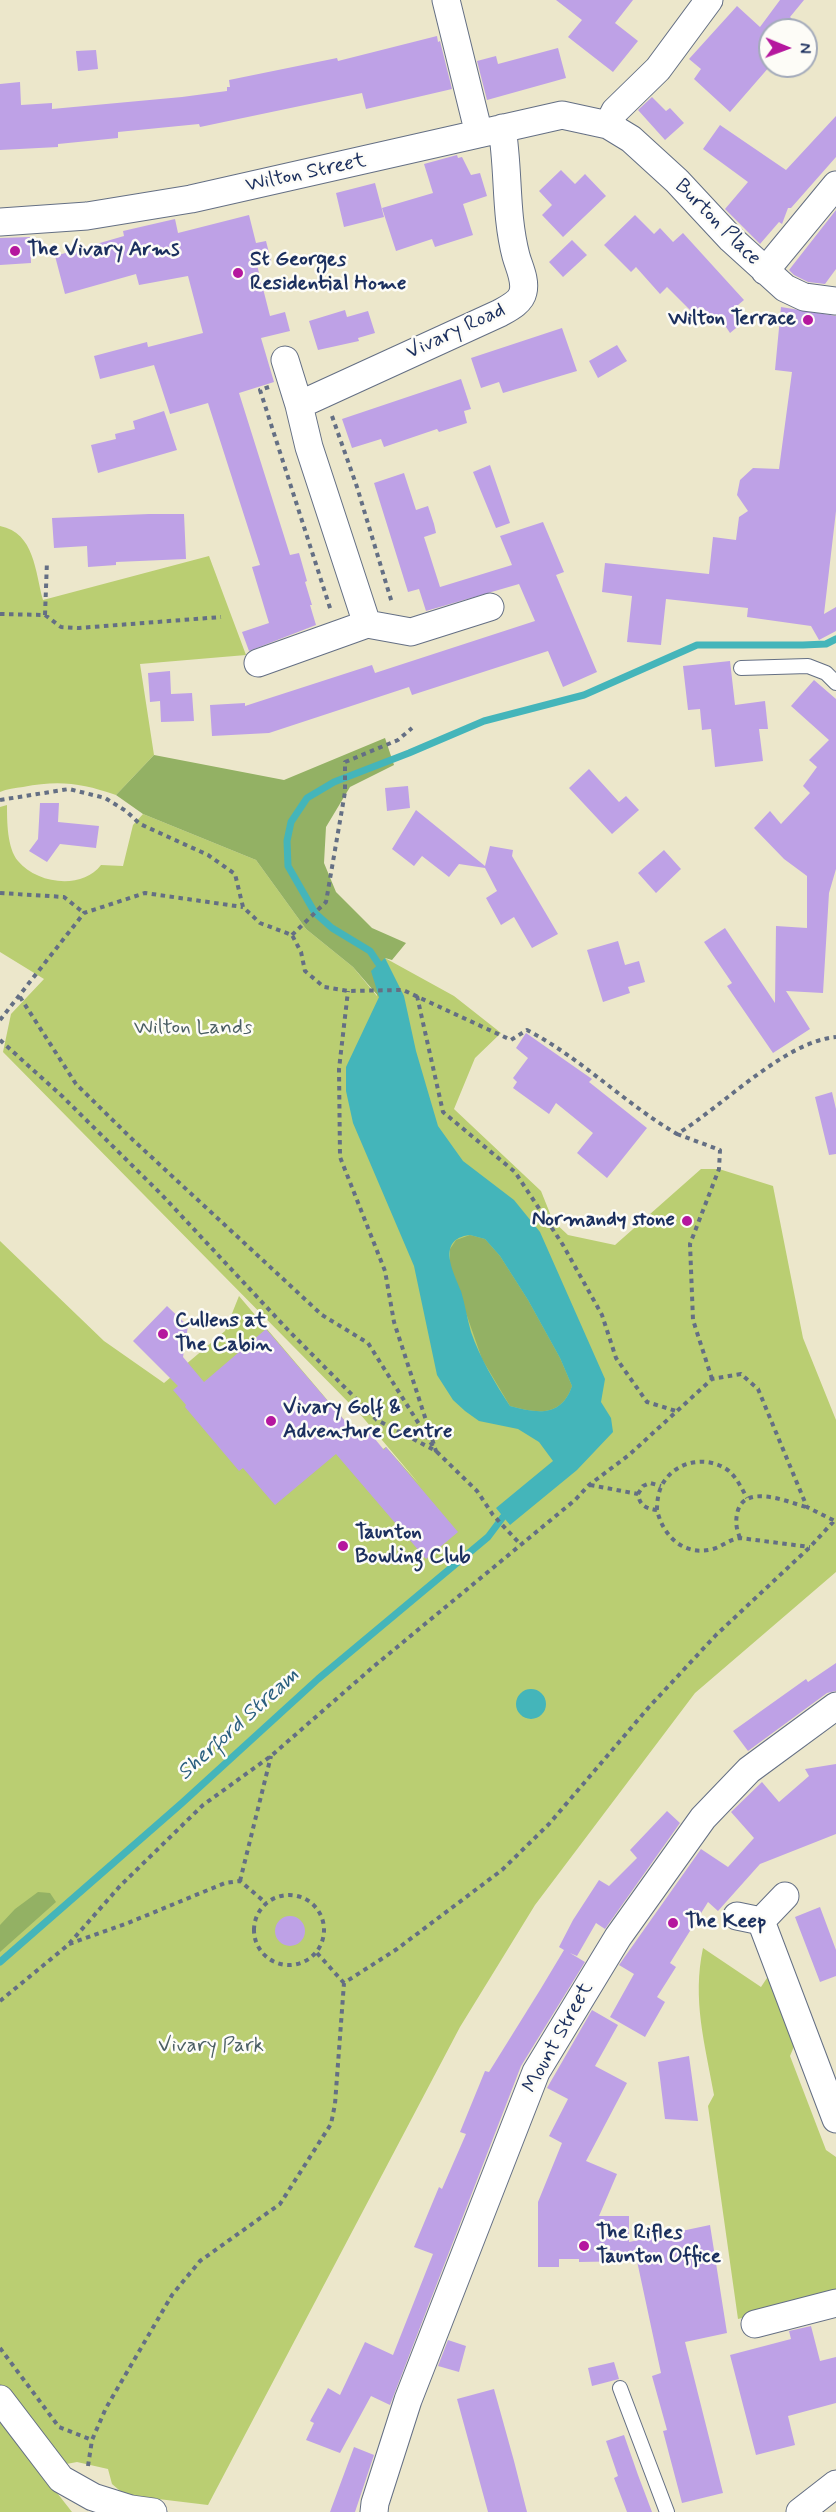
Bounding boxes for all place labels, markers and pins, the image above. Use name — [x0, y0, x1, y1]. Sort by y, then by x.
place label: The Vivary Arms — [27, 238, 180, 264]
marker: The Vivary Arms — [8, 244, 22, 258]
place label: St Georges Residential Home — [250, 248, 407, 298]
marker: St Georges Residential Home — [231, 266, 245, 280]
place label: Wilton Terrace — [668, 307, 796, 333]
marker: Wilton Terrace — [801, 313, 815, 327]
place label: Normandy stone — [532, 1208, 675, 1234]
marker: Normandy stone — [680, 1214, 694, 1228]
place label: Cullens at The Cabin — [175, 1309, 272, 1359]
marker: Cullens at The Cabin — [156, 1327, 170, 1341]
place label: Vivary Golf & Adventure Centre — [283, 1396, 453, 1446]
marker: Vivary Golf & Adventure Centre — [264, 1414, 278, 1428]
place label: Taunton Bowling Club — [355, 1521, 471, 1571]
marker: Taunton Bowling Club — [336, 1539, 350, 1553]
place label: The Keep — [685, 1910, 766, 1936]
marker: The Keep — [666, 1916, 680, 1930]
place label: The Rifles Taunton Office — [596, 2221, 721, 2271]
marker: The Rifles Taunton Office — [577, 2239, 591, 2253]

